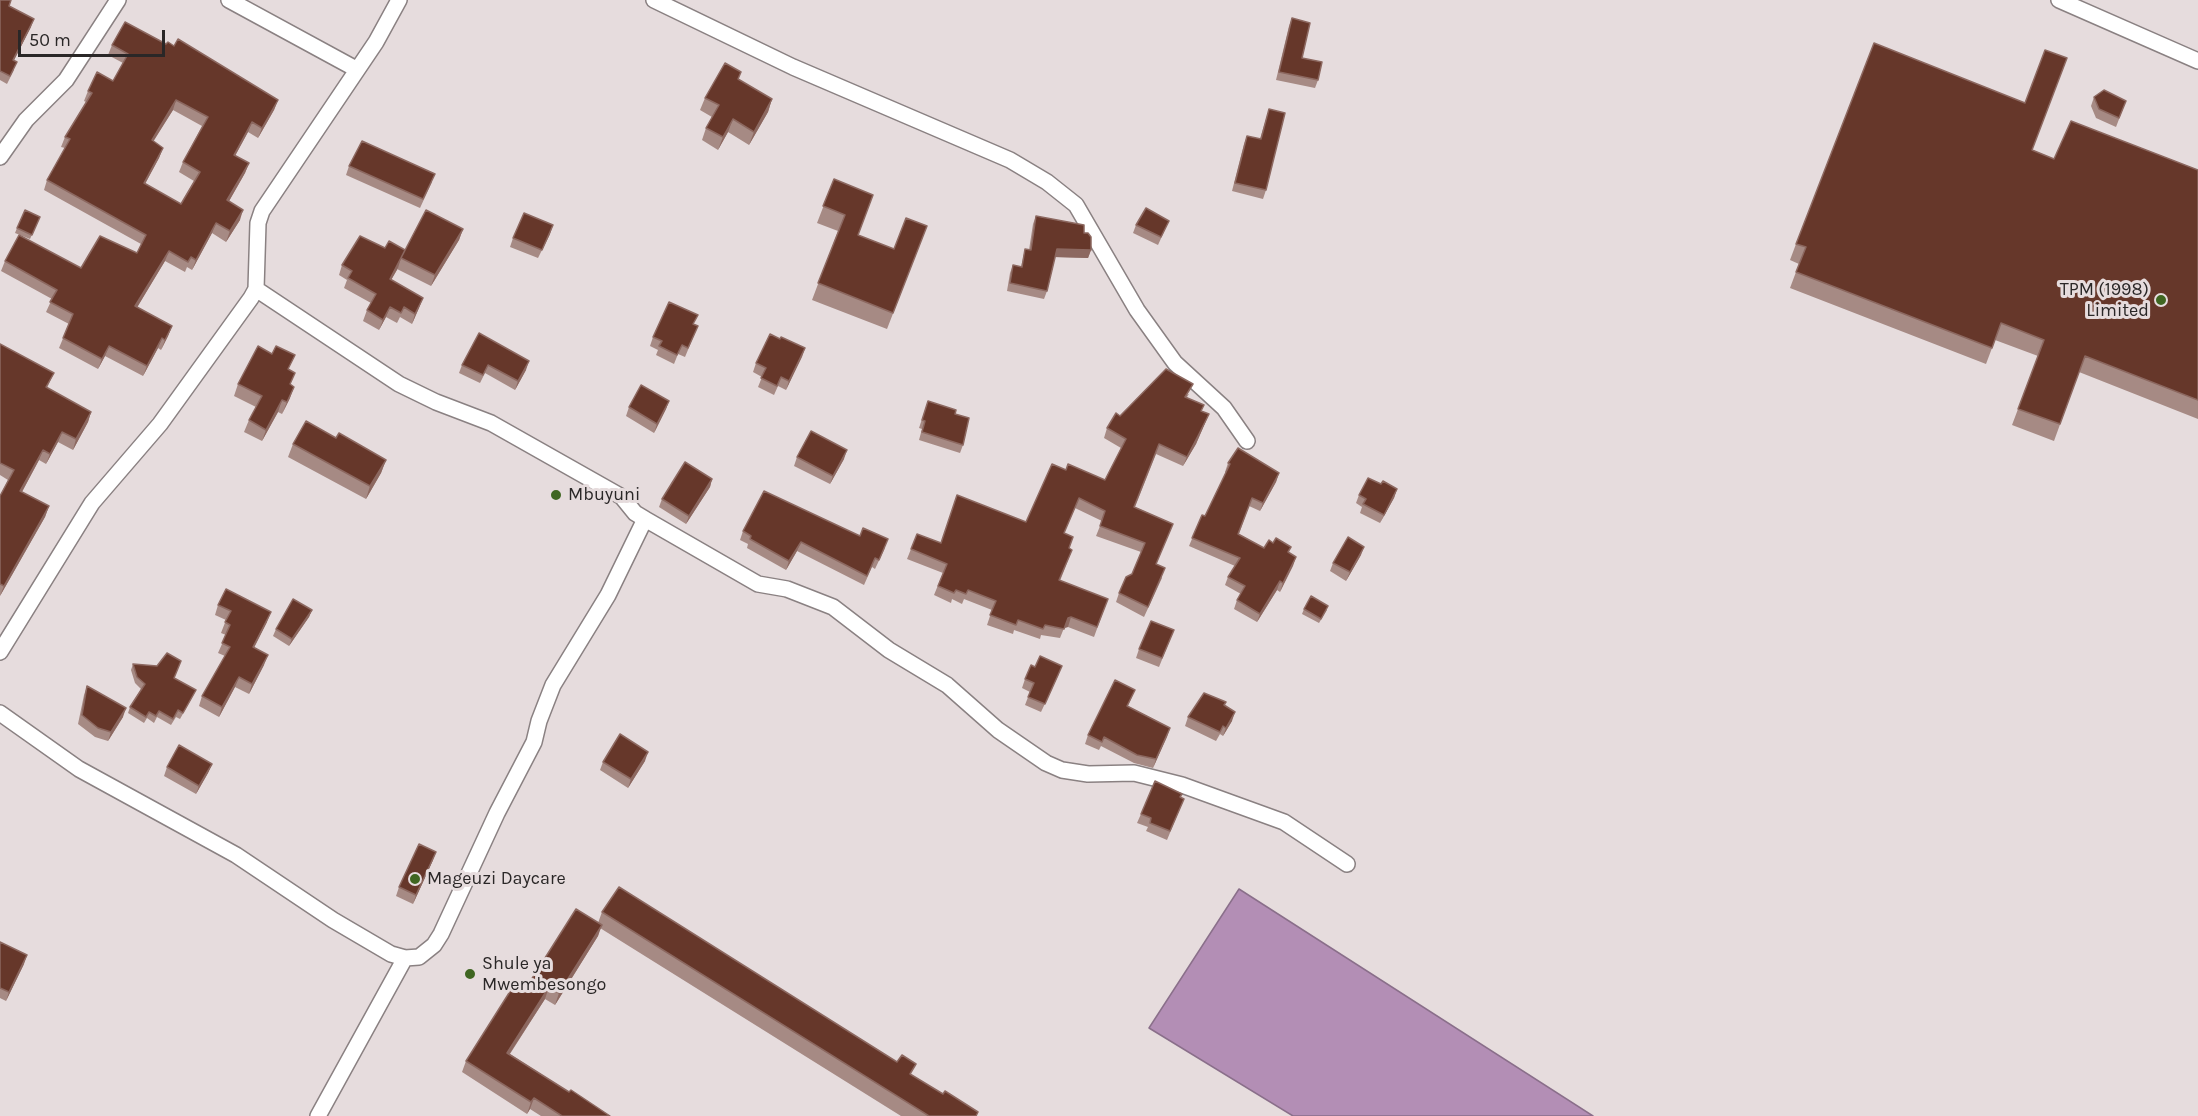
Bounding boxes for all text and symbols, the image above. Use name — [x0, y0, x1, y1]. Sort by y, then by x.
scale bar — [21, 18, 168, 56]
text: 50 m — [29, 29, 71, 51]
place label: TPM (1998) Limited — [2060, 279, 2149, 322]
marker: TPM (1998) Limited — [2154, 293, 2168, 307]
place label: Mbuyuni — [568, 484, 640, 506]
marker: Mbuyuni — [549, 488, 563, 502]
place label: Mageuzi Daycare — [427, 868, 566, 890]
marker: Mageuzi Daycare — [408, 872, 422, 886]
place label: Shule ya Mwembesongo — [482, 953, 606, 996]
marker: Shule ya Mwembesongo — [463, 967, 477, 981]

